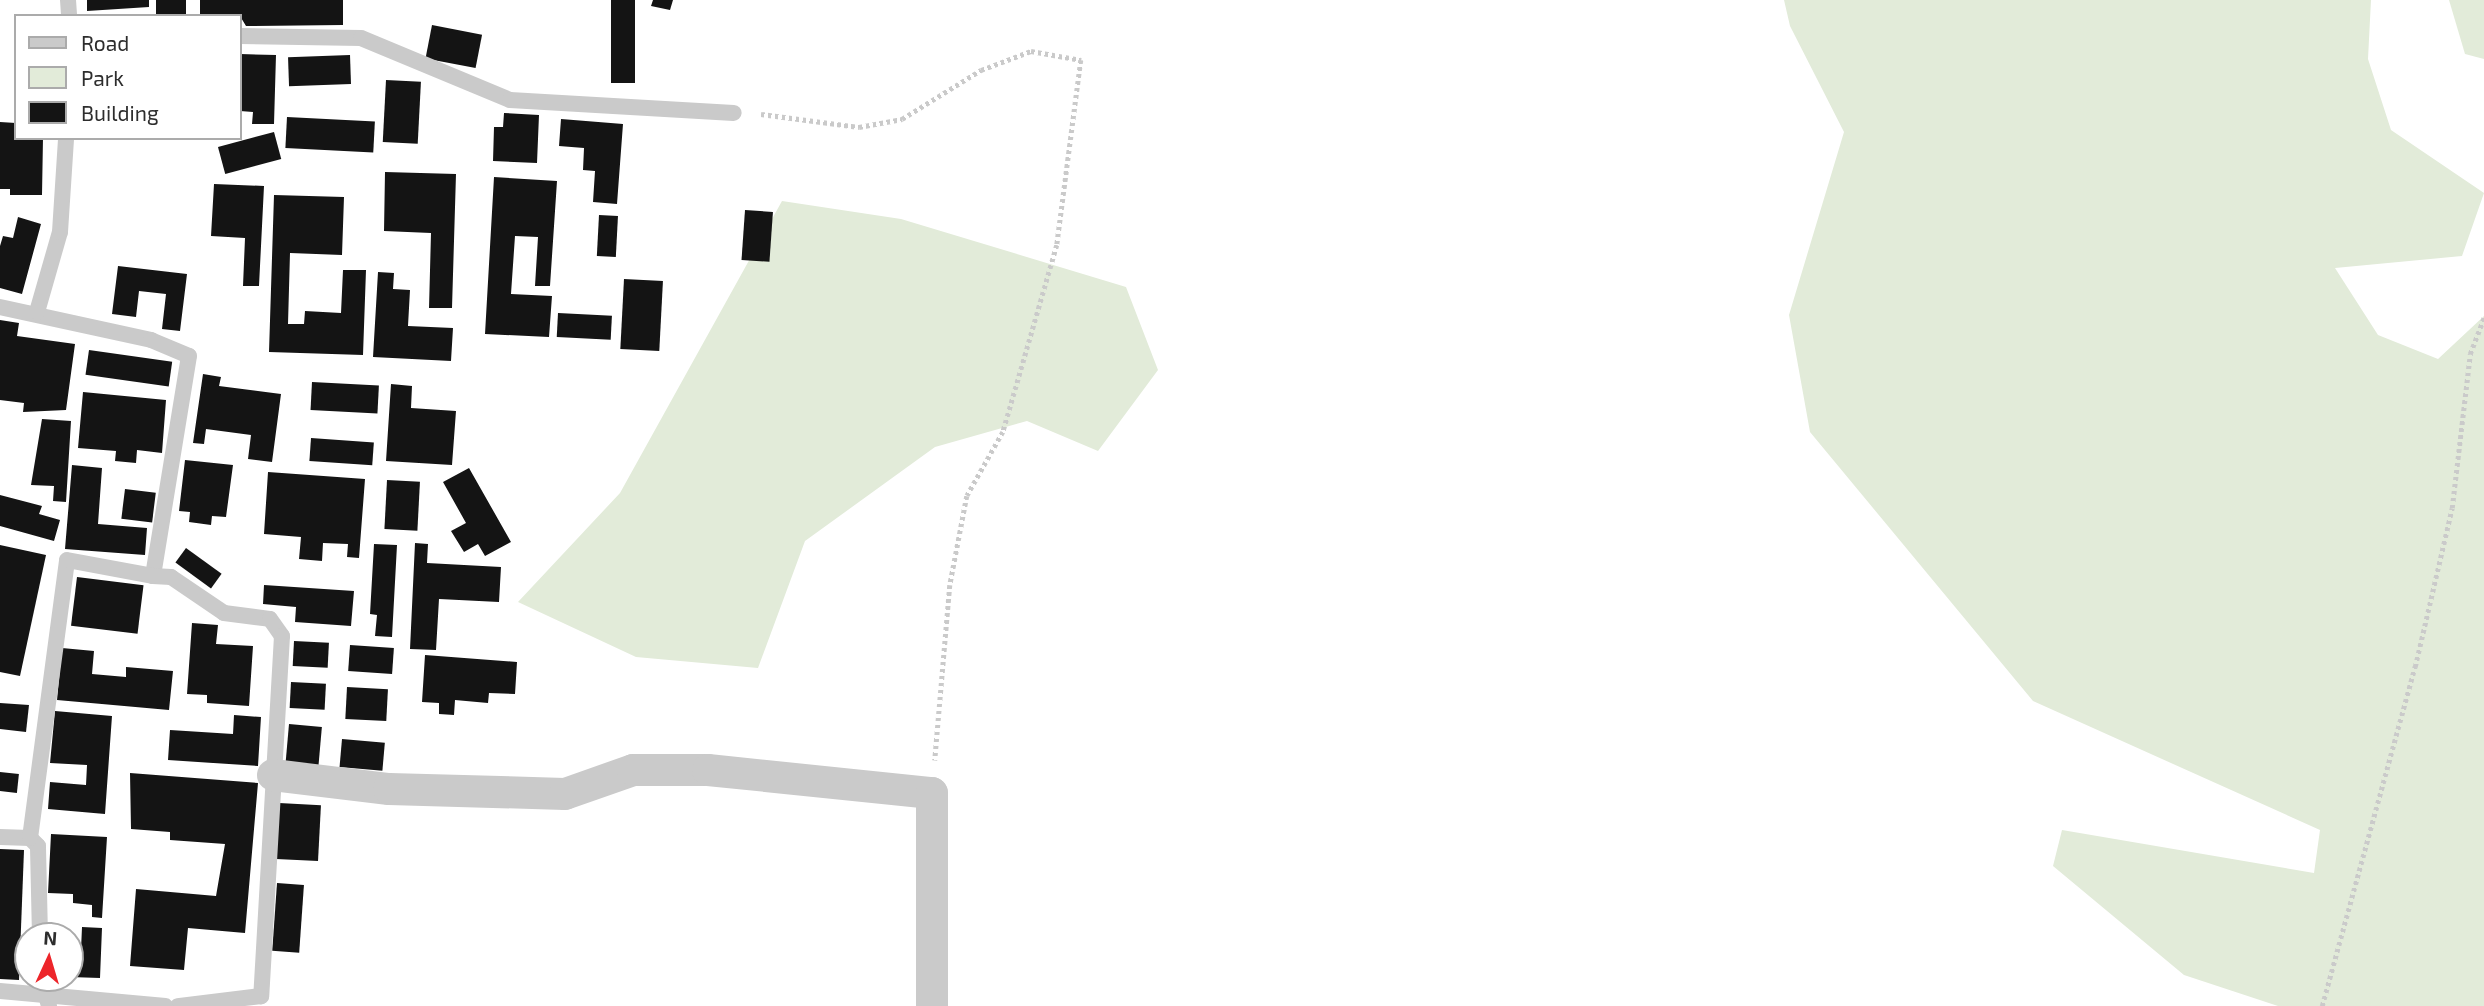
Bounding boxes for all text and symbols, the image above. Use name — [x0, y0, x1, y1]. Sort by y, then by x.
legend — [14, 14, 242, 140]
text: Road — [81, 30, 129, 55]
text: Park — [81, 65, 124, 90]
text: Building — [81, 100, 159, 125]
north arrow — [14, 922, 84, 992]
text: N — [43, 926, 58, 949]

